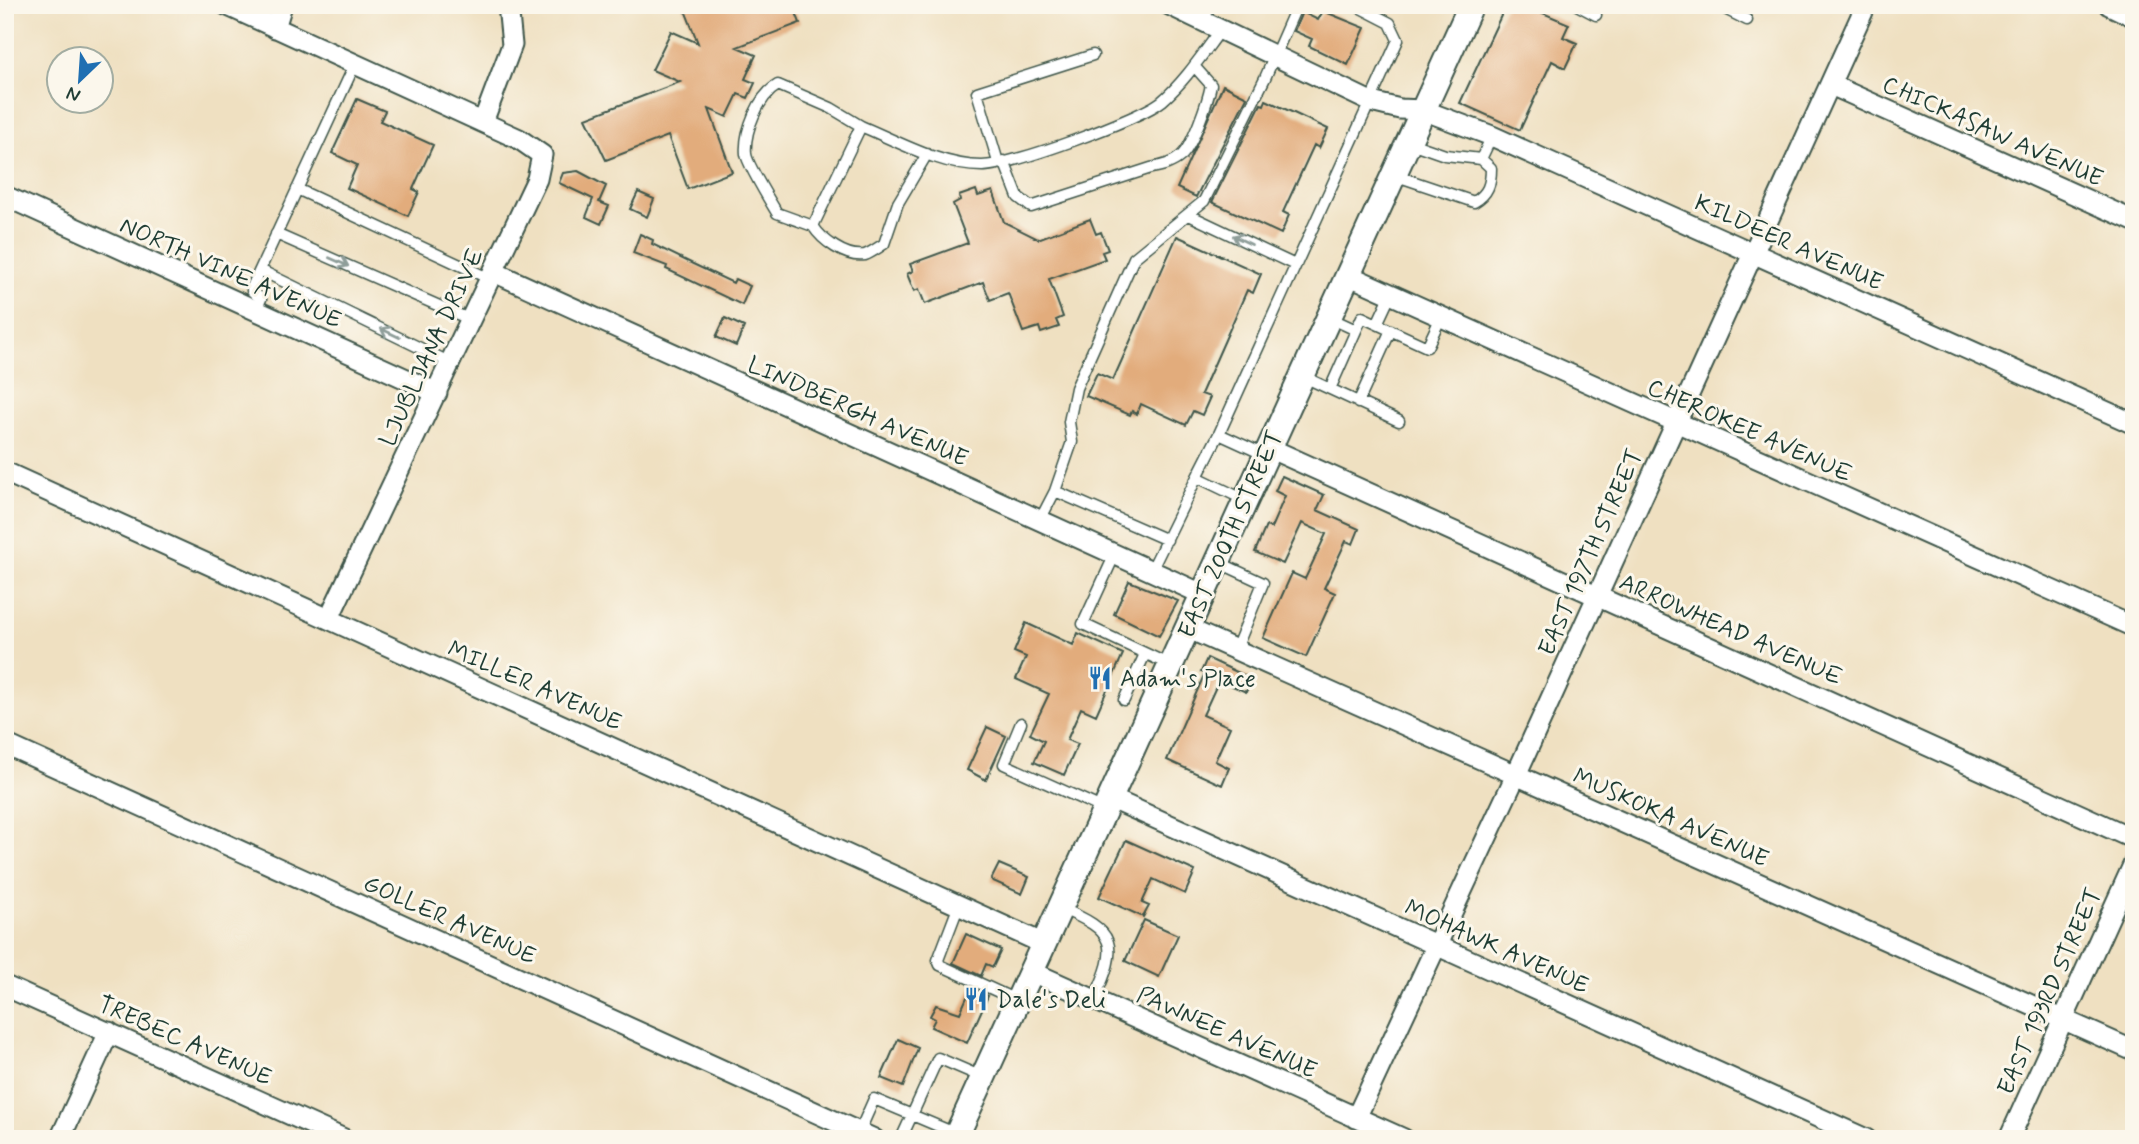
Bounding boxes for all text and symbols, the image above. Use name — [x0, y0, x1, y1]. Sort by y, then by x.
north arrow — [46, 46, 116, 116]
street label: CHICKASAW AVENUE — [1877, 70, 2108, 195]
text: N — [62, 80, 84, 108]
street label: KILDEER AVENUE — [1689, 188, 1887, 299]
street label: NORTH VINE AVENUE — [115, 210, 346, 336]
one-way arrow — [1232, 233, 1253, 246]
street label: LJUBLJANA DRIVE — [373, 244, 492, 452]
one-way arrow — [328, 256, 349, 269]
one-way arrow — [380, 326, 401, 340]
street label: LINDBERGH AVENUE — [742, 350, 972, 475]
street label: CHEROKEE AVENUE — [1642, 372, 1857, 490]
street label: EAST 200TH STREET — [1172, 426, 1291, 643]
street label: EAST 197TH STREET — [1532, 444, 1651, 661]
street label: ARROWHEAD AVENUE — [1614, 567, 1847, 694]
street label: MILLER AVENUE — [442, 634, 627, 739]
restaurant icon: Adam's Place — [1086, 664, 1114, 692]
place label: Adam's Place — [1120, 664, 1256, 695]
street label: MUSKOKA AVENUE — [1568, 761, 1773, 875]
street label: GOLLER AVENUE — [358, 868, 541, 972]
street label: EAST 193RD STREET — [1991, 883, 2110, 1100]
street label: MOHAWK AVENUE — [1399, 893, 1594, 1002]
street label: PAWNEE AVENUE — [1132, 980, 1321, 1087]
restaurant icon: Dale's Deli — [962, 985, 990, 1013]
place label: Dale's Deli — [996, 985, 1106, 1016]
street label: TREBEC AVENUE — [92, 989, 276, 1094]

